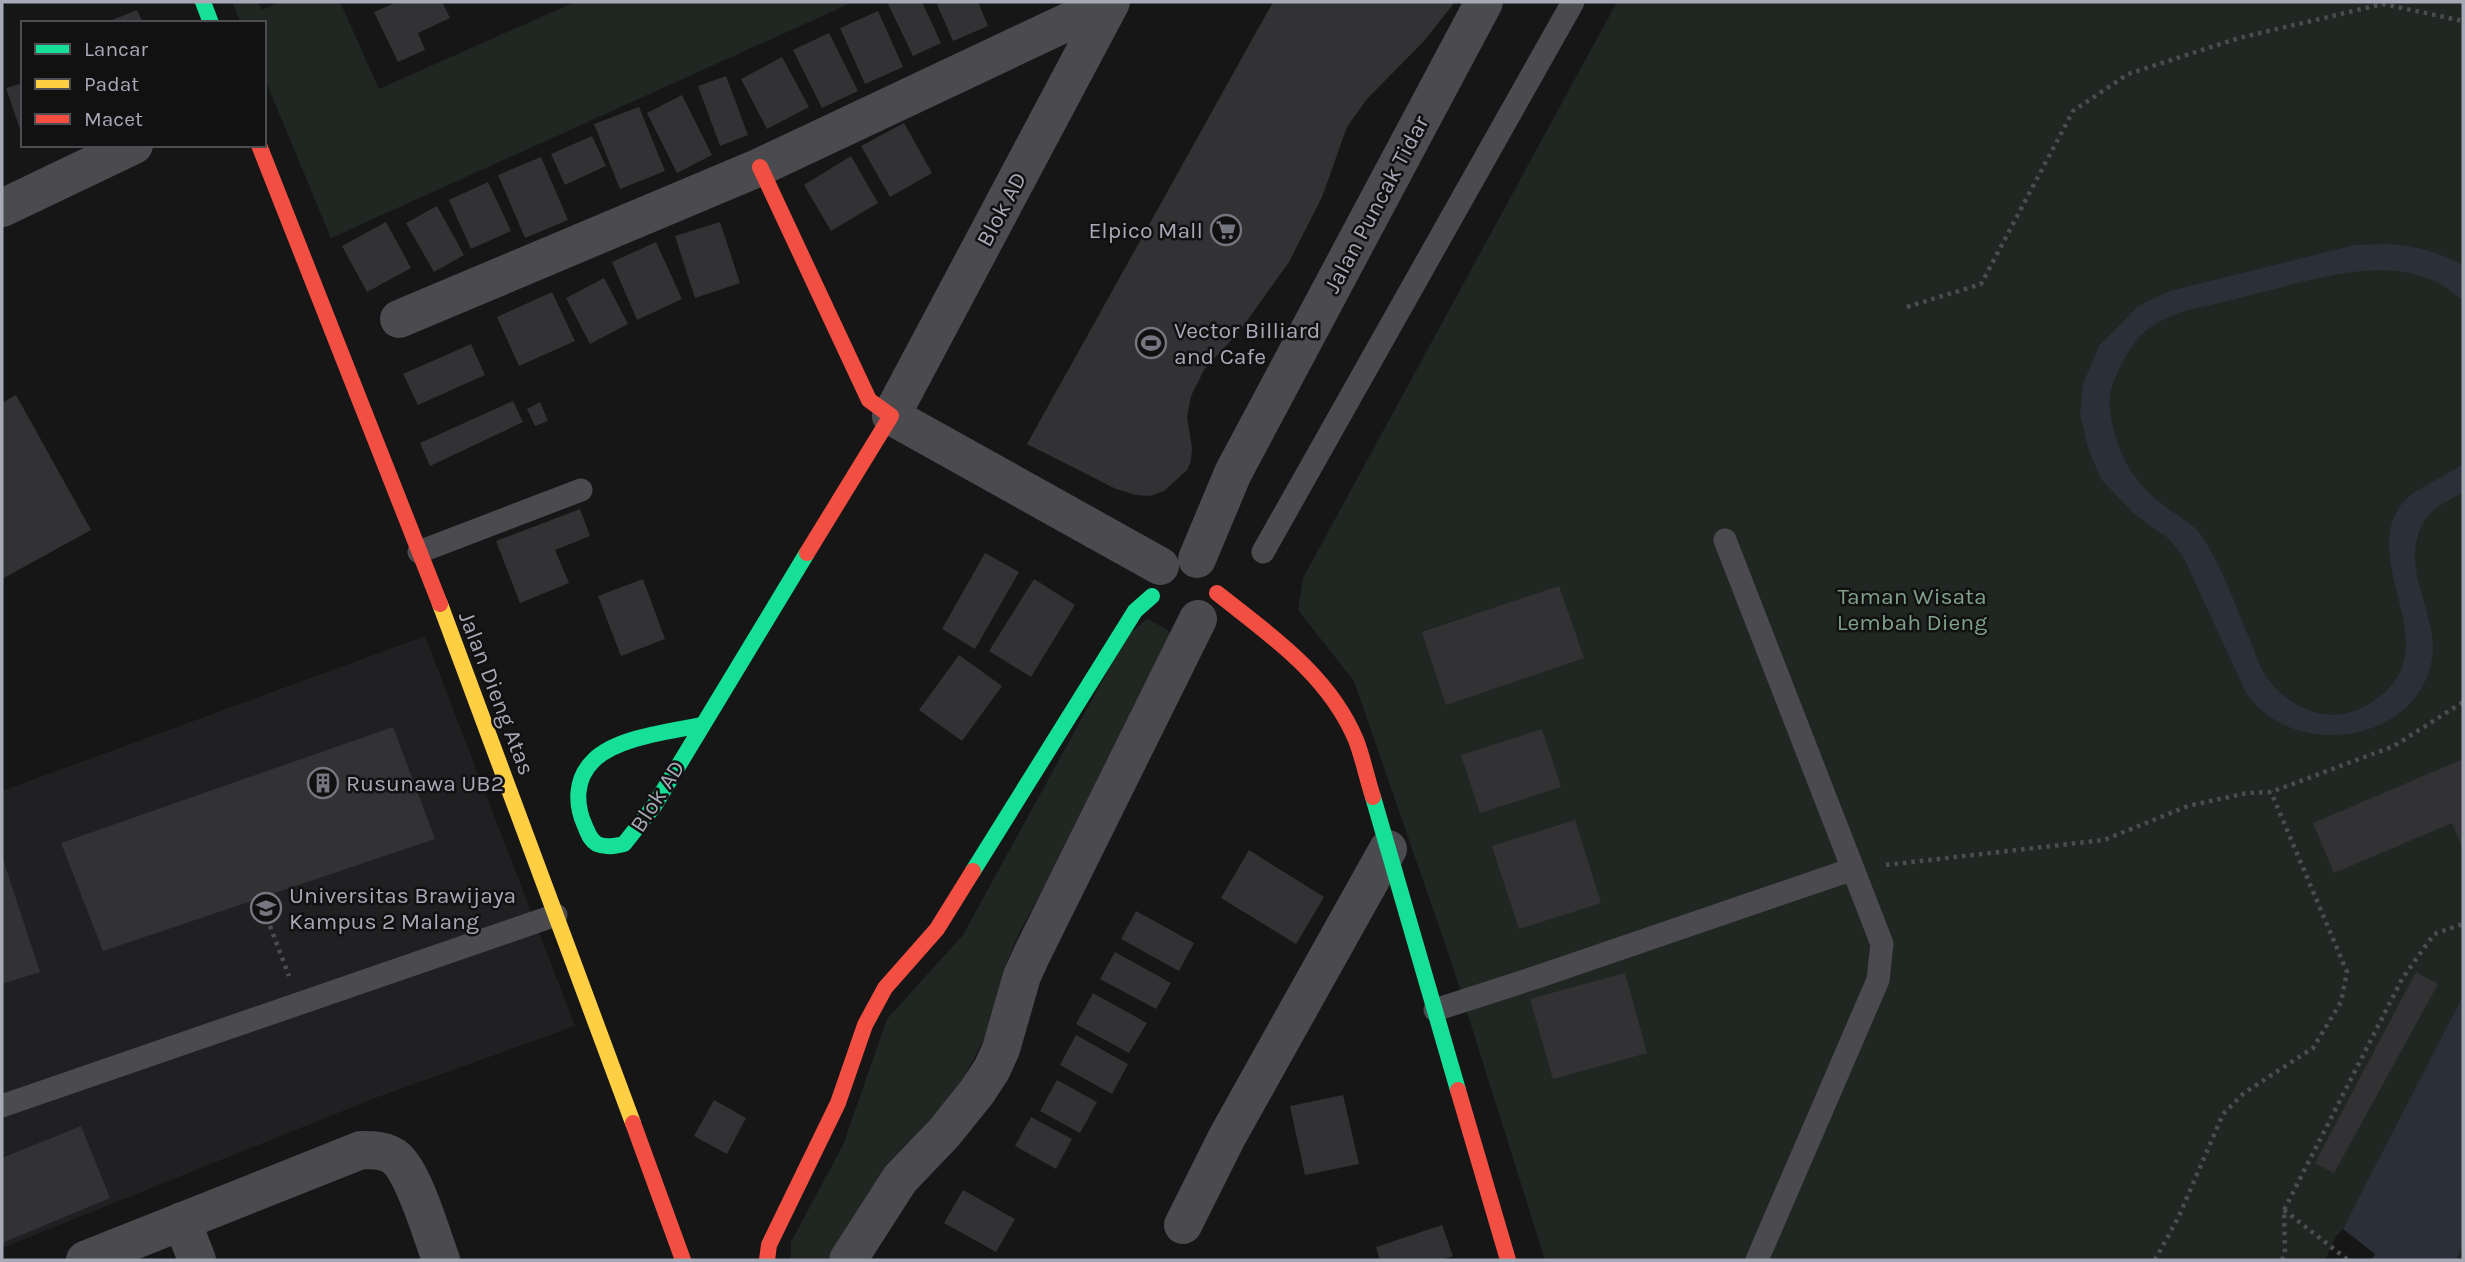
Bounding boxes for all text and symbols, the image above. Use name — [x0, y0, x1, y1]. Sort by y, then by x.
legend — [21, 21, 266, 147]
text: Lancar — [84, 37, 148, 61]
text: Padat — [84, 72, 139, 96]
text: Macet — [84, 107, 143, 131]
street label: Jalan Puncak Tidar — [1318, 110, 1435, 297]
street label: Blok AD — [971, 168, 1032, 251]
supermarket icon: Elpico Mall — [1209, 213, 1243, 247]
place label: Elpico Mall — [1088, 217, 1203, 244]
place label: Vector Billiard and Cafe — [1174, 317, 1320, 370]
sports icon: Vector Billiard and Cafe — [1134, 326, 1168, 360]
park label: Taman Wisata Lembah Dieng — [1837, 583, 1987, 636]
street label: Jalan Dieng Atas — [453, 608, 540, 779]
street label: Blok AD — [624, 755, 691, 837]
building icon: Rusunawa UB2 — [306, 766, 340, 800]
place label: Rusunawa UB2 — [346, 770, 504, 797]
place label: Universitas Brawijaya Kampus 2 Malang — [289, 882, 516, 935]
school or university icon: Universitas Brawijaya Kampus 2 Malang — [249, 891, 283, 925]

